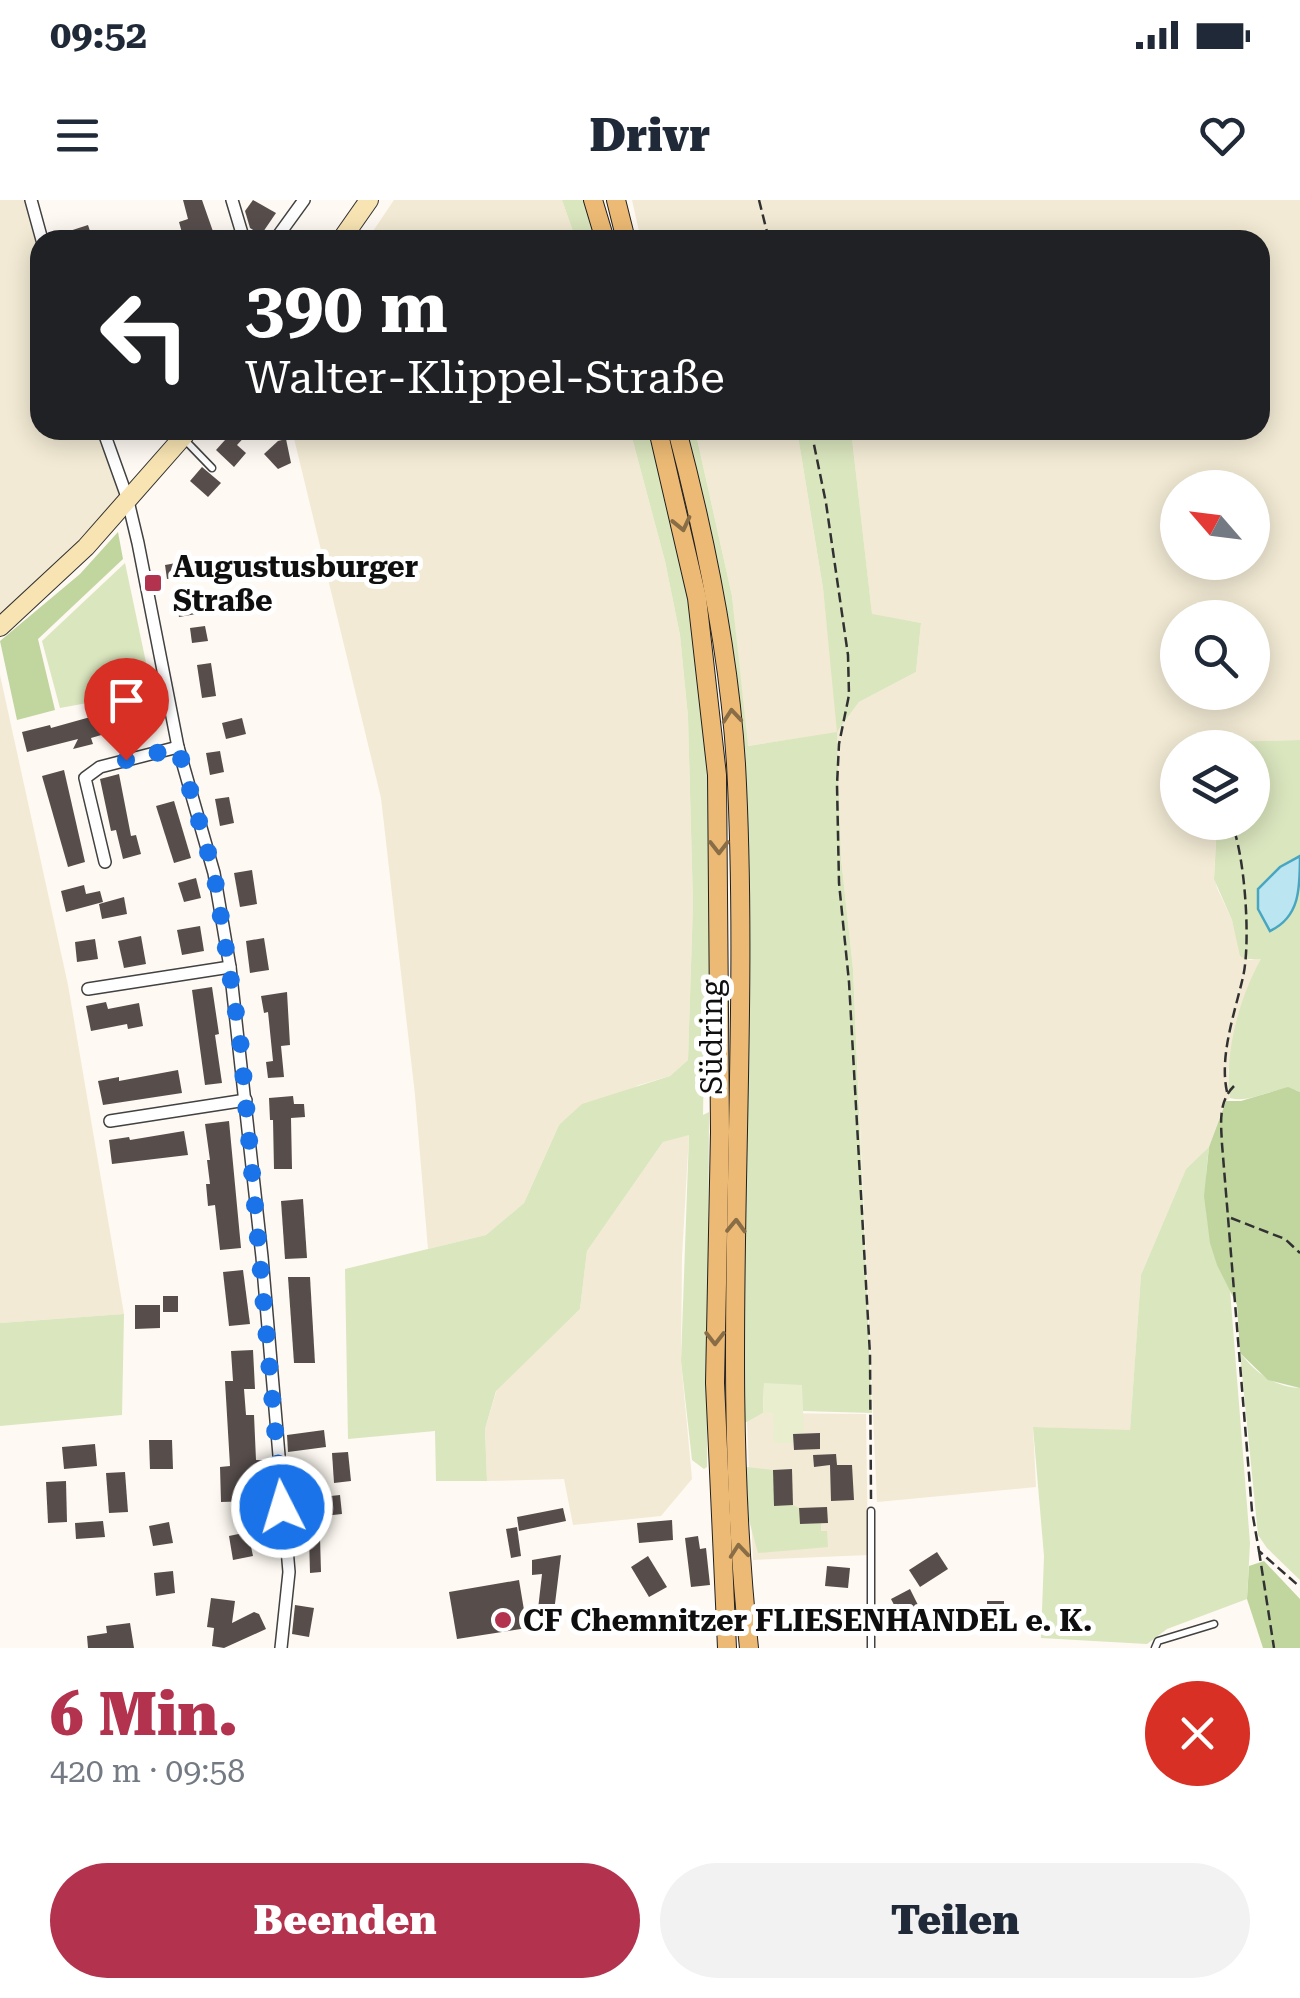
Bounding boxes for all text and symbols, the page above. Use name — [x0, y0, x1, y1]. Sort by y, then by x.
text: 09:52 — [50, 13, 147, 57]
icon: menu — [50, 108, 105, 163]
icon: heart — [1195, 108, 1250, 163]
text: Drivr — [590, 109, 710, 162]
text: 390 m — [245, 267, 448, 349]
icon: left — [80, 270, 210, 400]
text: Walter-Klippel-Straße — [245, 351, 725, 404]
north arrow — [1160, 470, 1270, 580]
map controls — [1160, 470, 1270, 840]
one-way arrow — [670, 515, 691, 532]
place label: Augustusburger Straße — [173, 549, 418, 618]
marker: Augustusburger Straße — [142, 572, 164, 594]
button: search — [1160, 600, 1270, 710]
pin — [84, 658, 169, 761]
icon: arrive — [99, 673, 154, 728]
one-way arrow — [721, 707, 743, 723]
button: layers — [1160, 730, 1270, 840]
one-way arrow — [708, 840, 730, 855]
street label: Südring — [694, 980, 729, 1094]
one-way arrow — [726, 1218, 747, 1234]
one-way arrow — [704, 1332, 726, 1347]
position arrow — [230, 1455, 334, 1559]
one-way arrow — [729, 1543, 751, 1559]
place label: CF Chemnitzer FLIESENHANDEL e. K. — [523, 1603, 1093, 1638]
marker: CF Chemnitzer FLIESENHANDEL e. K. — [492, 1609, 514, 1631]
text: 6 Min. — [50, 1679, 238, 1750]
button: close — [1145, 1681, 1250, 1786]
text: 420 m · 09:58 — [50, 1752, 245, 1790]
button: Beenden — [50, 1863, 640, 1978]
button: Teilen — [660, 1863, 1250, 1978]

